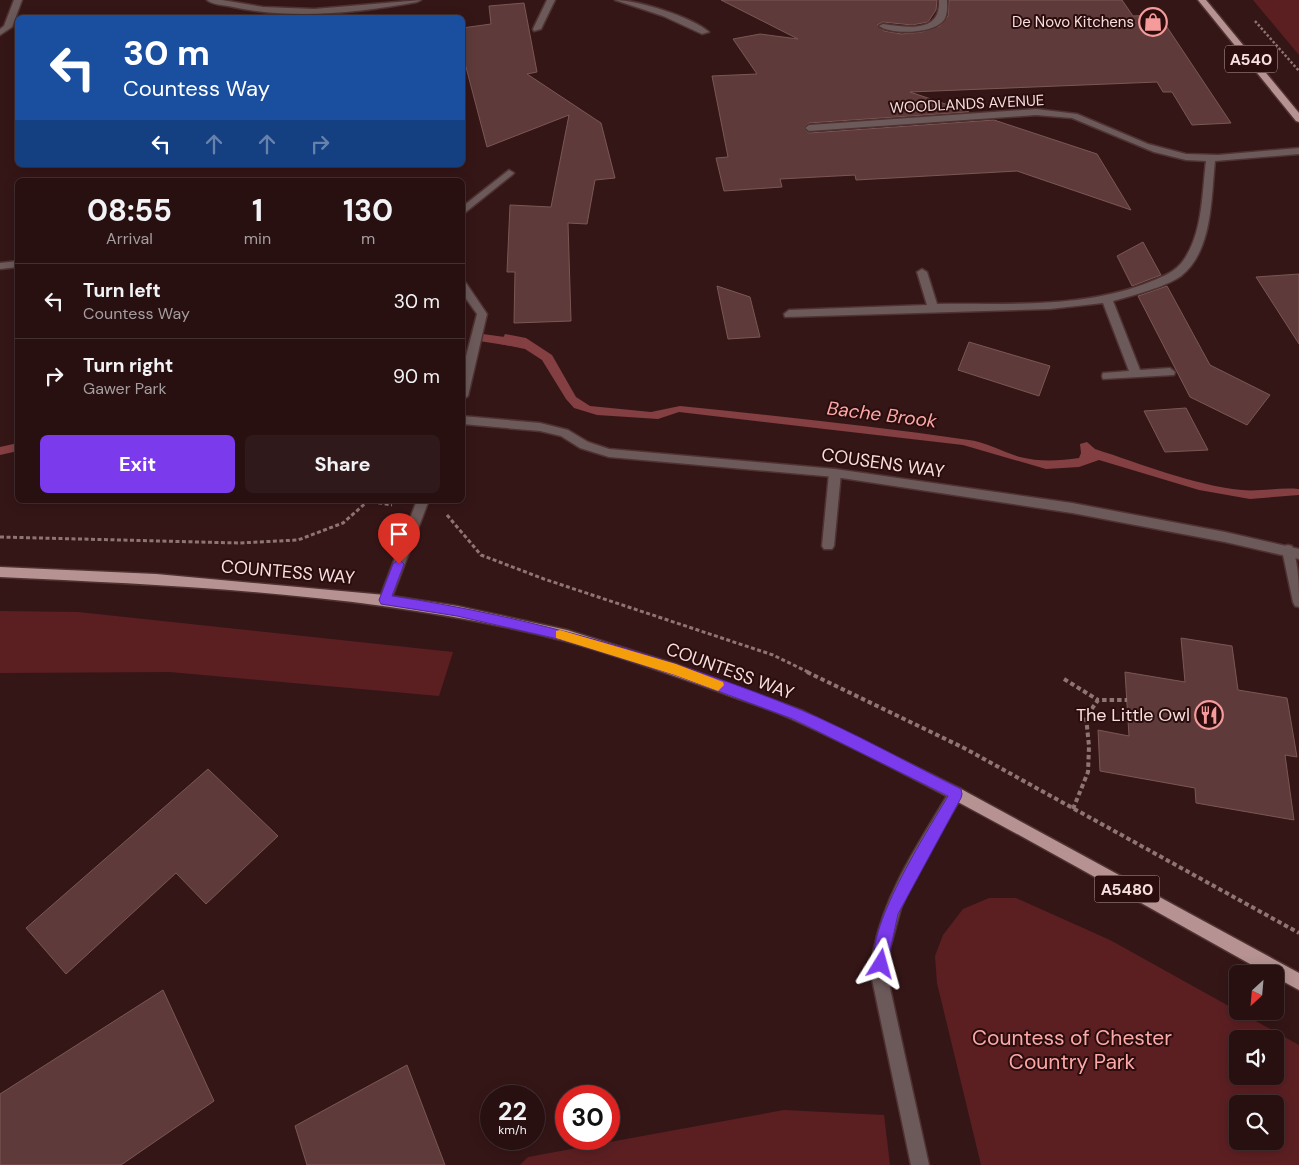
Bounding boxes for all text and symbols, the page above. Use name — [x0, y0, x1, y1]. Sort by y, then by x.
shop icon: De Novo Kitchens — [1138, 7, 1168, 37]
place label: De Novo Kitchens — [1012, 12, 1134, 32]
text: 30 m — [123, 30, 210, 76]
icon: left — [40, 35, 105, 100]
road number: A540 — [1225, 46, 1277, 72]
text: Countess Way — [123, 74, 270, 103]
street label: WOODLANDS AVENUE — [889, 90, 1045, 118]
icon: left — [147, 130, 175, 158]
icon: ahead — [200, 130, 228, 158]
icon: ahead — [253, 130, 281, 158]
icon: right — [306, 130, 334, 158]
text: 08:55 — [87, 191, 172, 230]
text: 1 — [252, 191, 263, 230]
text: 130 — [343, 191, 393, 230]
text: Arrival — [106, 228, 153, 249]
text: min — [244, 228, 271, 249]
text: m — [361, 228, 375, 249]
text: Turn left — [83, 278, 161, 303]
icon: left — [40, 287, 68, 315]
text: 30 m — [394, 289, 440, 314]
text: Countess Way — [83, 303, 190, 324]
text: Turn right — [83, 353, 173, 378]
icon: right — [40, 362, 68, 390]
text: 90 m — [393, 364, 440, 389]
text: Gawer Park — [83, 378, 166, 399]
water label: Bache Brook — [826, 395, 939, 434]
button: Exit — [40, 435, 235, 493]
button: Share — [245, 435, 440, 493]
street label: COUSENS WAY — [820, 442, 947, 484]
pin — [378, 513, 420, 564]
icon: arrive — [385, 520, 413, 548]
street label: COUNTESS WAY — [220, 554, 356, 590]
street label: COUNTESS WAY — [663, 637, 798, 705]
restaurant icon: The Little Owl — [1194, 700, 1224, 730]
place label: The Little Owl — [1076, 703, 1190, 727]
road number: A5480 — [1094, 876, 1160, 902]
position arrow — [854, 937, 906, 989]
north arrow — [1229, 965, 1284, 1020]
map controls — [1229, 965, 1284, 1150]
park label: Countess of Chester Country Park — [972, 1024, 1172, 1076]
button: sound — [1229, 1030, 1284, 1085]
speed limit sign: 30 — [555, 1085, 620, 1150]
text: 22 — [498, 1095, 527, 1128]
button: search — [1229, 1095, 1284, 1150]
text: km/h — [498, 1122, 527, 1138]

